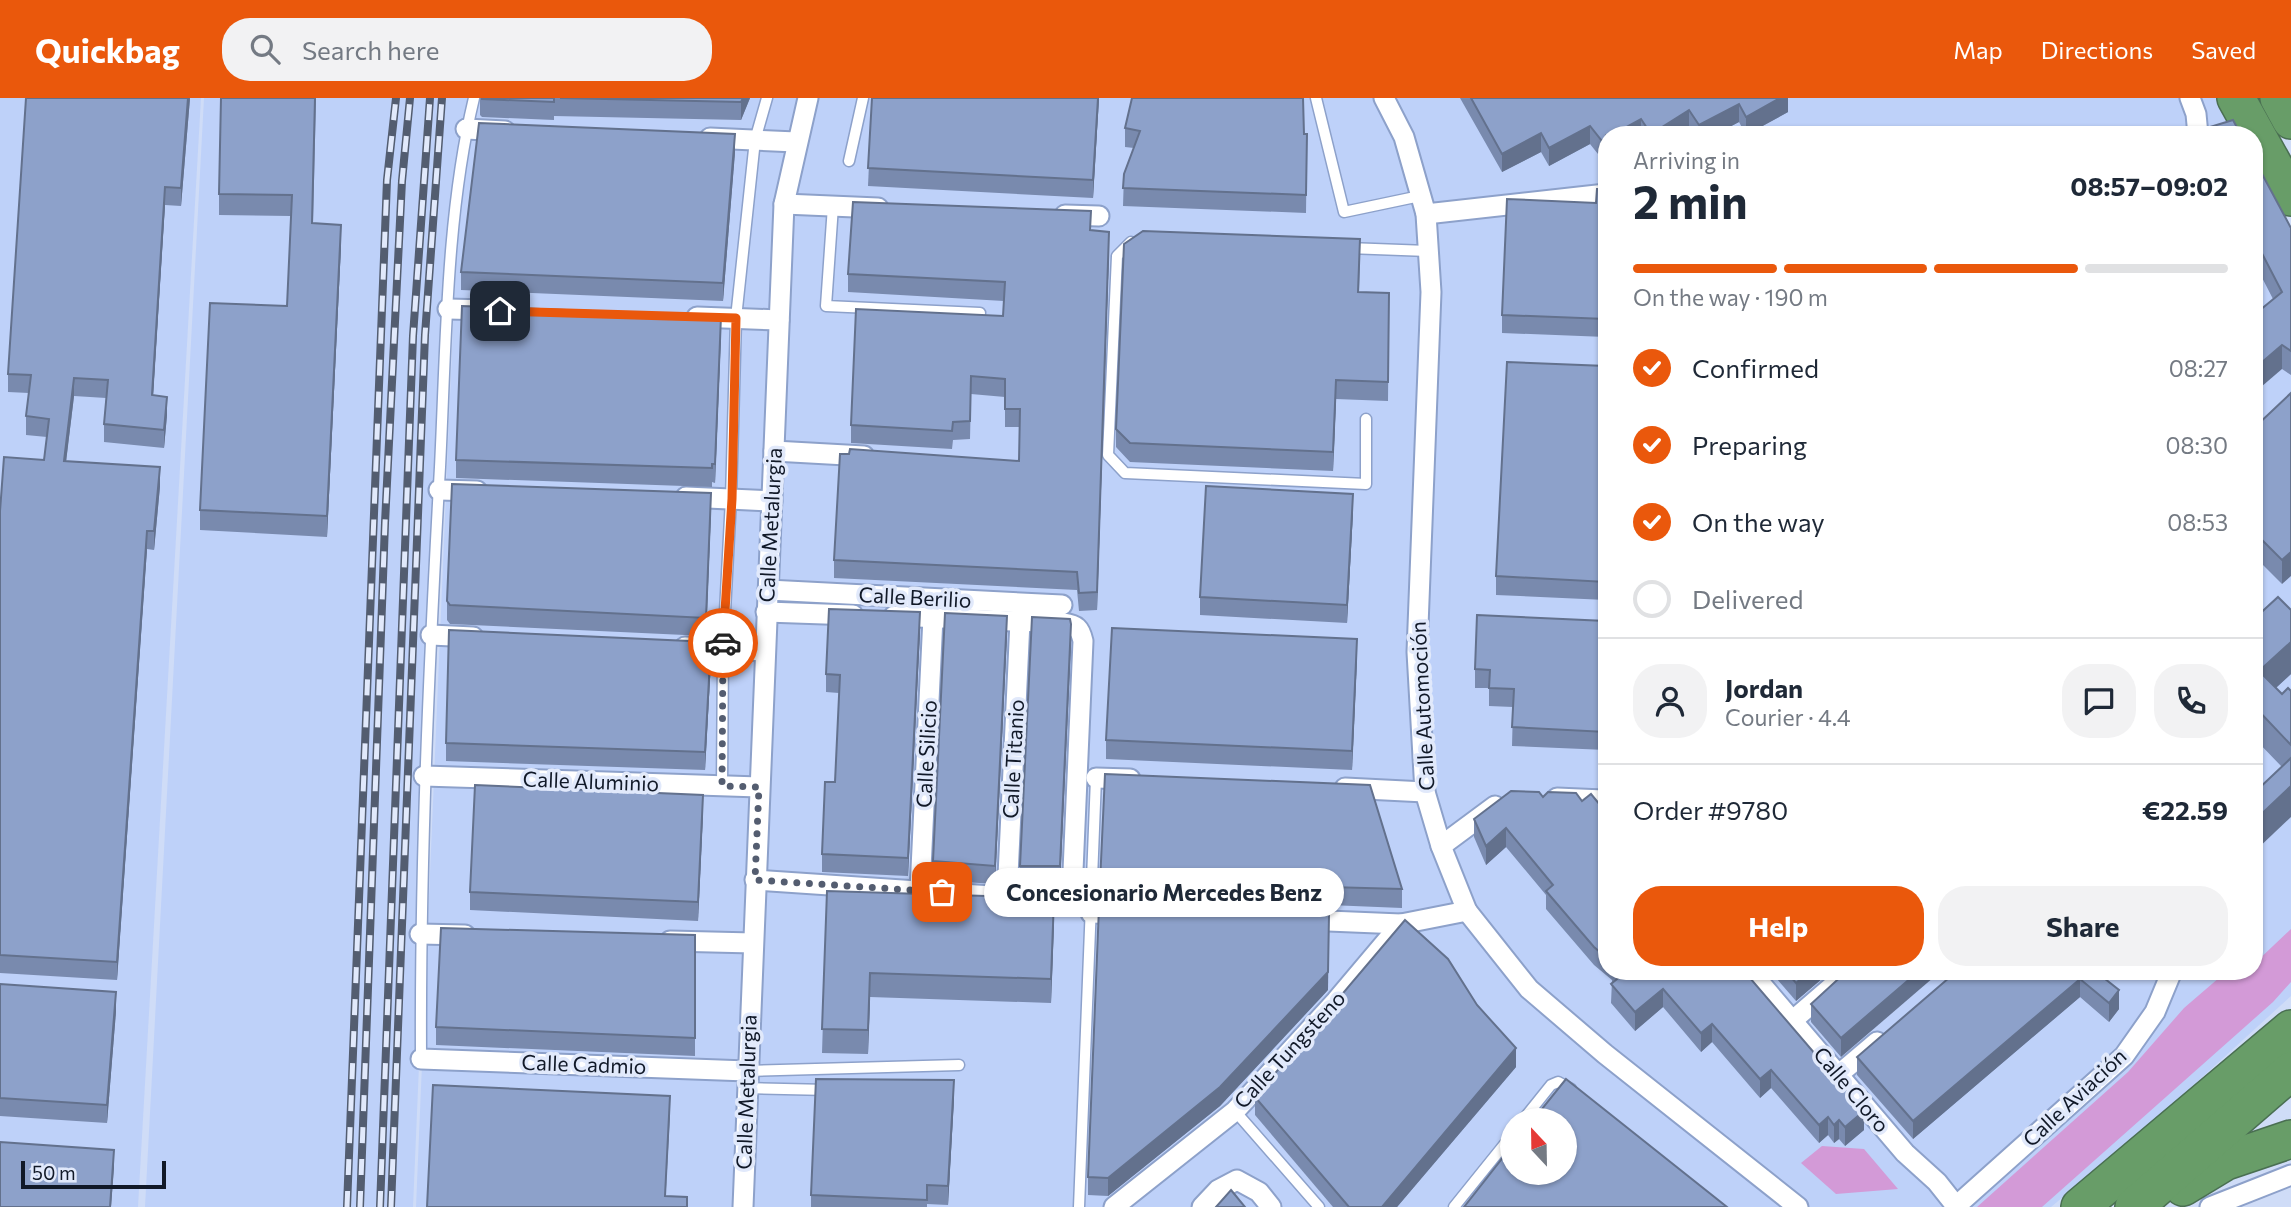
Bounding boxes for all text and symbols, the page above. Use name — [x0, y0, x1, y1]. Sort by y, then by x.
search box — [222, 18, 712, 81]
text: Quickbag — [35, 29, 180, 70]
icon: search — [246, 30, 284, 68]
text: Search here — [302, 34, 439, 65]
text: Map — [1953, 35, 2003, 64]
text: Directions — [2041, 35, 2153, 64]
text: Saved — [2191, 35, 2256, 64]
text: Arriving in — [1633, 146, 1740, 174]
text: 08:57–09:02 — [2070, 170, 2228, 201]
text: 2 min — [1633, 172, 1748, 228]
pin — [470, 281, 530, 341]
text: On the way · 190 m — [1633, 283, 1828, 311]
icon: home — [481, 292, 519, 330]
icon: check — [1633, 349, 1671, 387]
text: Confirmed — [1692, 352, 1819, 383]
text: 08:27 — [2169, 354, 2228, 382]
icon: check — [1633, 426, 1671, 464]
text: Preparing — [1692, 429, 1807, 460]
text: 08:30 — [2165, 431, 2228, 459]
street label: Calle Metalurgia — [753, 447, 786, 603]
icon: check — [1633, 503, 1671, 541]
text: On the way — [1692, 506, 1825, 537]
text: 08:53 — [2167, 508, 2228, 536]
street label: Calle Berilio — [858, 581, 972, 612]
text: Delivered — [1692, 583, 1803, 614]
courier — [688, 608, 758, 678]
street label: Calle Automoción — [1405, 621, 1438, 791]
icon: car — [704, 624, 742, 662]
button: person — [1633, 664, 1707, 738]
button: chat — [2062, 664, 2136, 738]
button: phone — [2154, 664, 2228, 738]
text: Jordan — [1725, 672, 1803, 703]
street label: Calle Silicio — [910, 699, 941, 808]
street label: Calle Titanio — [997, 699, 1028, 819]
text: Courier · 4.4 — [1725, 703, 1851, 731]
street label: Calle Aluminio — [522, 766, 660, 795]
text: Order #9780 — [1633, 794, 1788, 825]
text: €22.59 — [2142, 794, 2228, 825]
pin — [912, 862, 972, 922]
callout: Concesionario Mercedes Benz — [984, 868, 1344, 916]
icon: bag — [923, 873, 961, 911]
text: Concesionario Mercedes Benz — [1006, 878, 1322, 906]
button: Help — [1633, 886, 1924, 966]
button: Share — [1938, 886, 2228, 966]
street label: Calle Tungsteno — [1228, 985, 1350, 1113]
street label: Calle Metalurgia — [730, 1014, 761, 1170]
street label: Calle Cloro — [1809, 1041, 1895, 1137]
street label: Calle Aviación — [2017, 1043, 2131, 1151]
street label: Calle Cadmio — [521, 1049, 647, 1078]
north arrow — [1500, 1108, 1577, 1185]
map controls — [1500, 1108, 1577, 1185]
scale bar — [21, 1158, 166, 1190]
text: 50 m — [32, 1161, 76, 1184]

